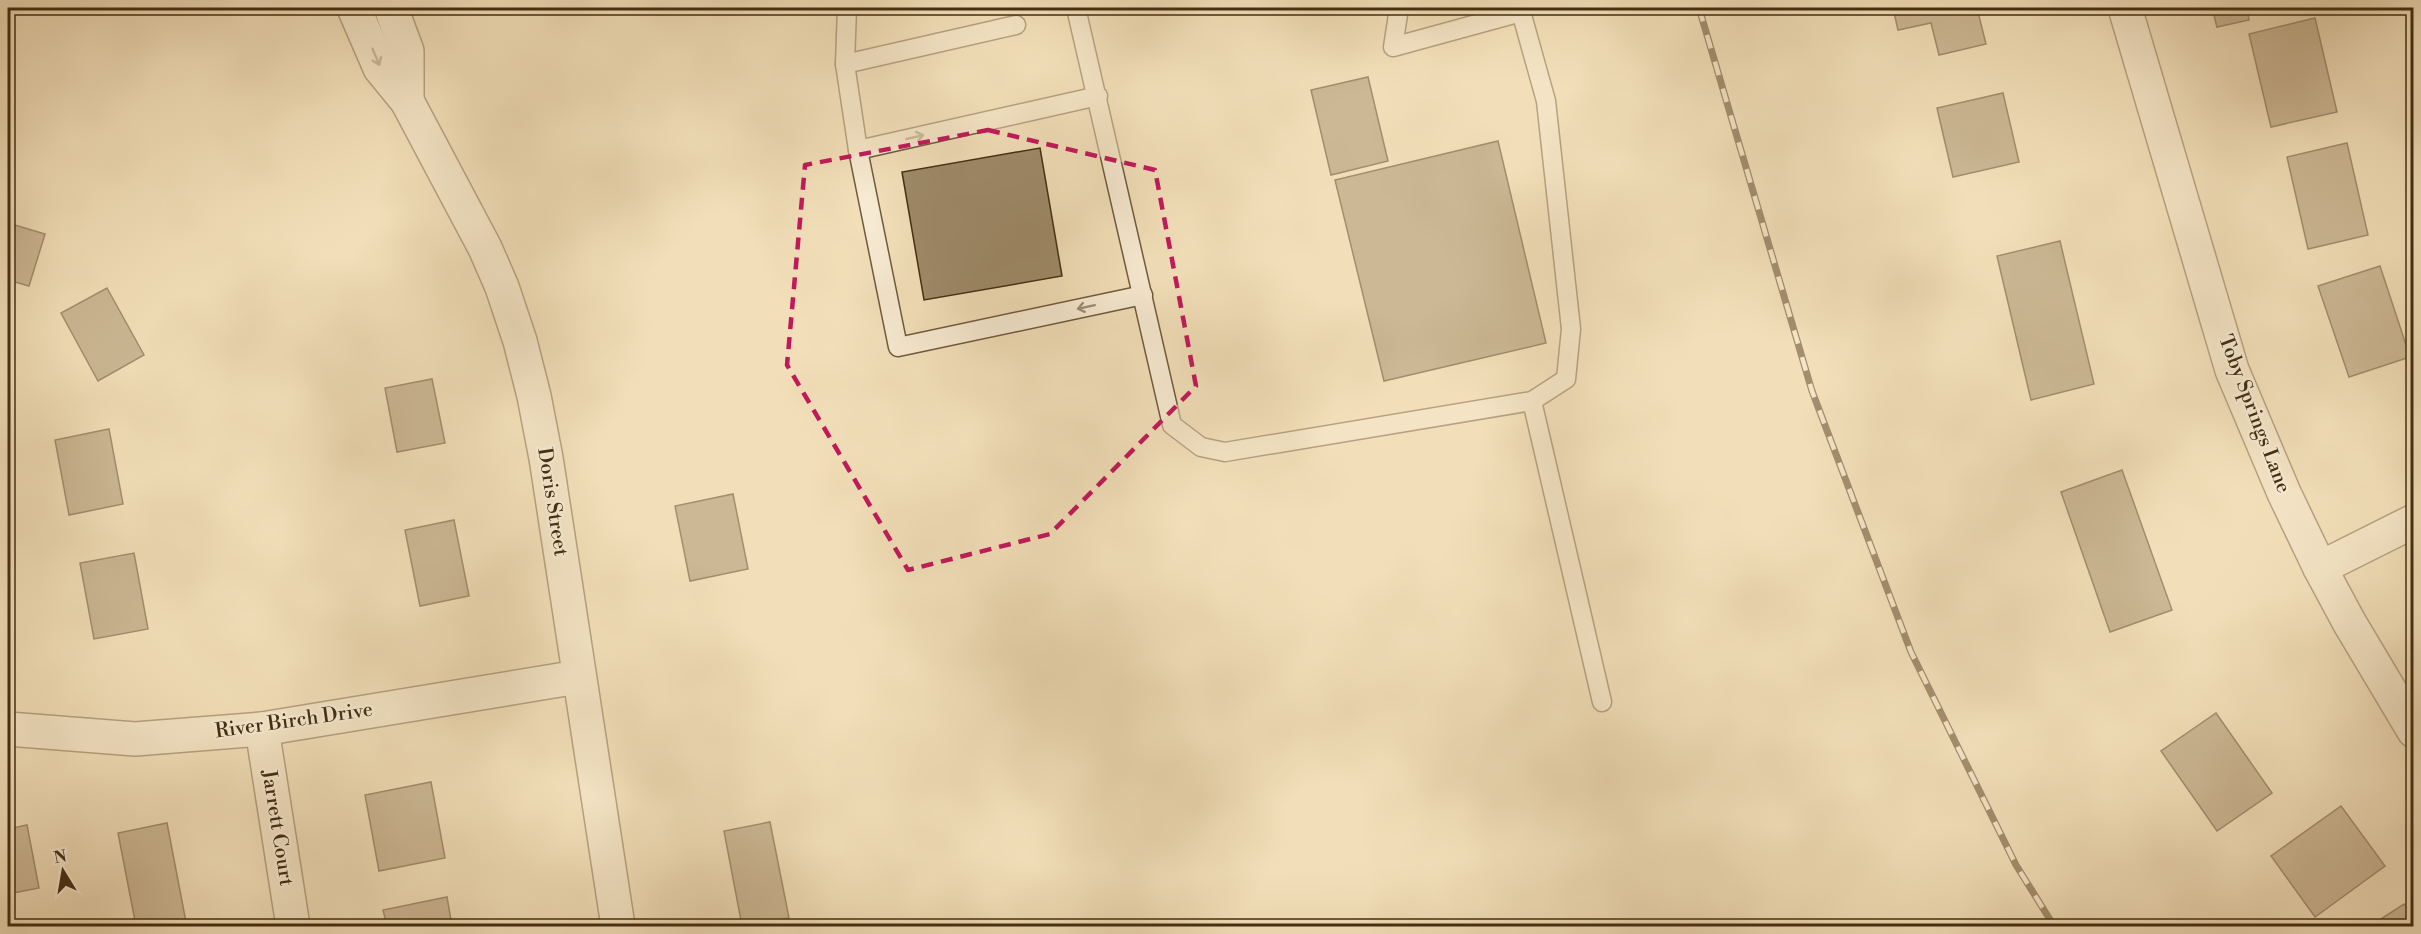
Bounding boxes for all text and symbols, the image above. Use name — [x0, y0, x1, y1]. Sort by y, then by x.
one-way arrow — [370, 48, 382, 66]
one-way arrow — [905, 131, 924, 143]
one-way arrow — [1077, 302, 1096, 313]
street label: Toby Springs Lane — [2212, 331, 2296, 497]
street label: Doris Street — [531, 446, 573, 558]
street label: River Birch Drive — [214, 698, 374, 744]
street label: Jarrett Court — [255, 767, 299, 888]
north arrow — [33, 841, 93, 901]
text: N — [52, 846, 69, 868]

